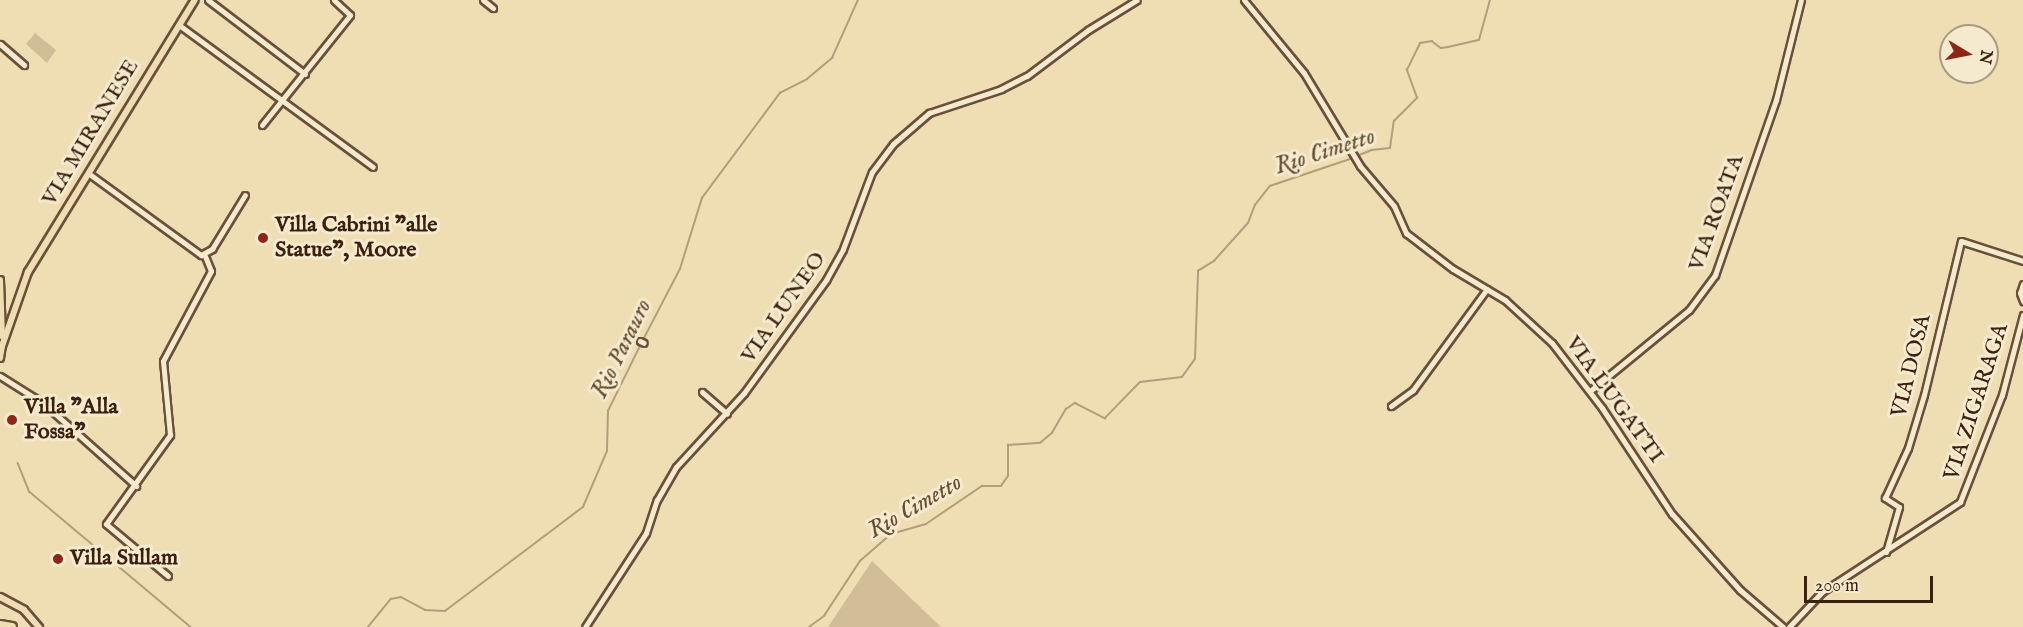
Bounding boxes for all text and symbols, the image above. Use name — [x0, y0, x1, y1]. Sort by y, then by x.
north arrow — [1939, 24, 1999, 84]
text: N — [1974, 48, 1996, 65]
street label: VIA MIRANESE — [37, 55, 145, 211]
water label: Rio Cimetto — [1271, 122, 1379, 182]
street label: VIA ROATA — [1684, 151, 1750, 275]
place label: Villa Cabrini "alle Statue", Moore — [275, 212, 437, 264]
marker: Villa Cabrini "alle Statue", Moore — [256, 231, 270, 245]
street label: VIA LUNEO — [736, 247, 832, 369]
water label: Rio Parauro — [586, 295, 658, 403]
street label: VIA DOSA — [1886, 312, 1938, 420]
street label: VIA ZIGARAGA — [1939, 320, 2015, 484]
street label: VIA LUGATTI — [1559, 331, 1669, 469]
place label: Villa "Alla Fossa" — [24, 394, 118, 446]
marker: Villa "Alla Fossa" — [5, 413, 19, 427]
water label: Rio Cimetto — [863, 469, 967, 545]
place label: Villa Sullam — [70, 546, 178, 572]
marker: Villa Sullam — [51, 552, 65, 566]
scale bar — [1807, 564, 1936, 602]
text: 200 m — [1815, 575, 1859, 598]

